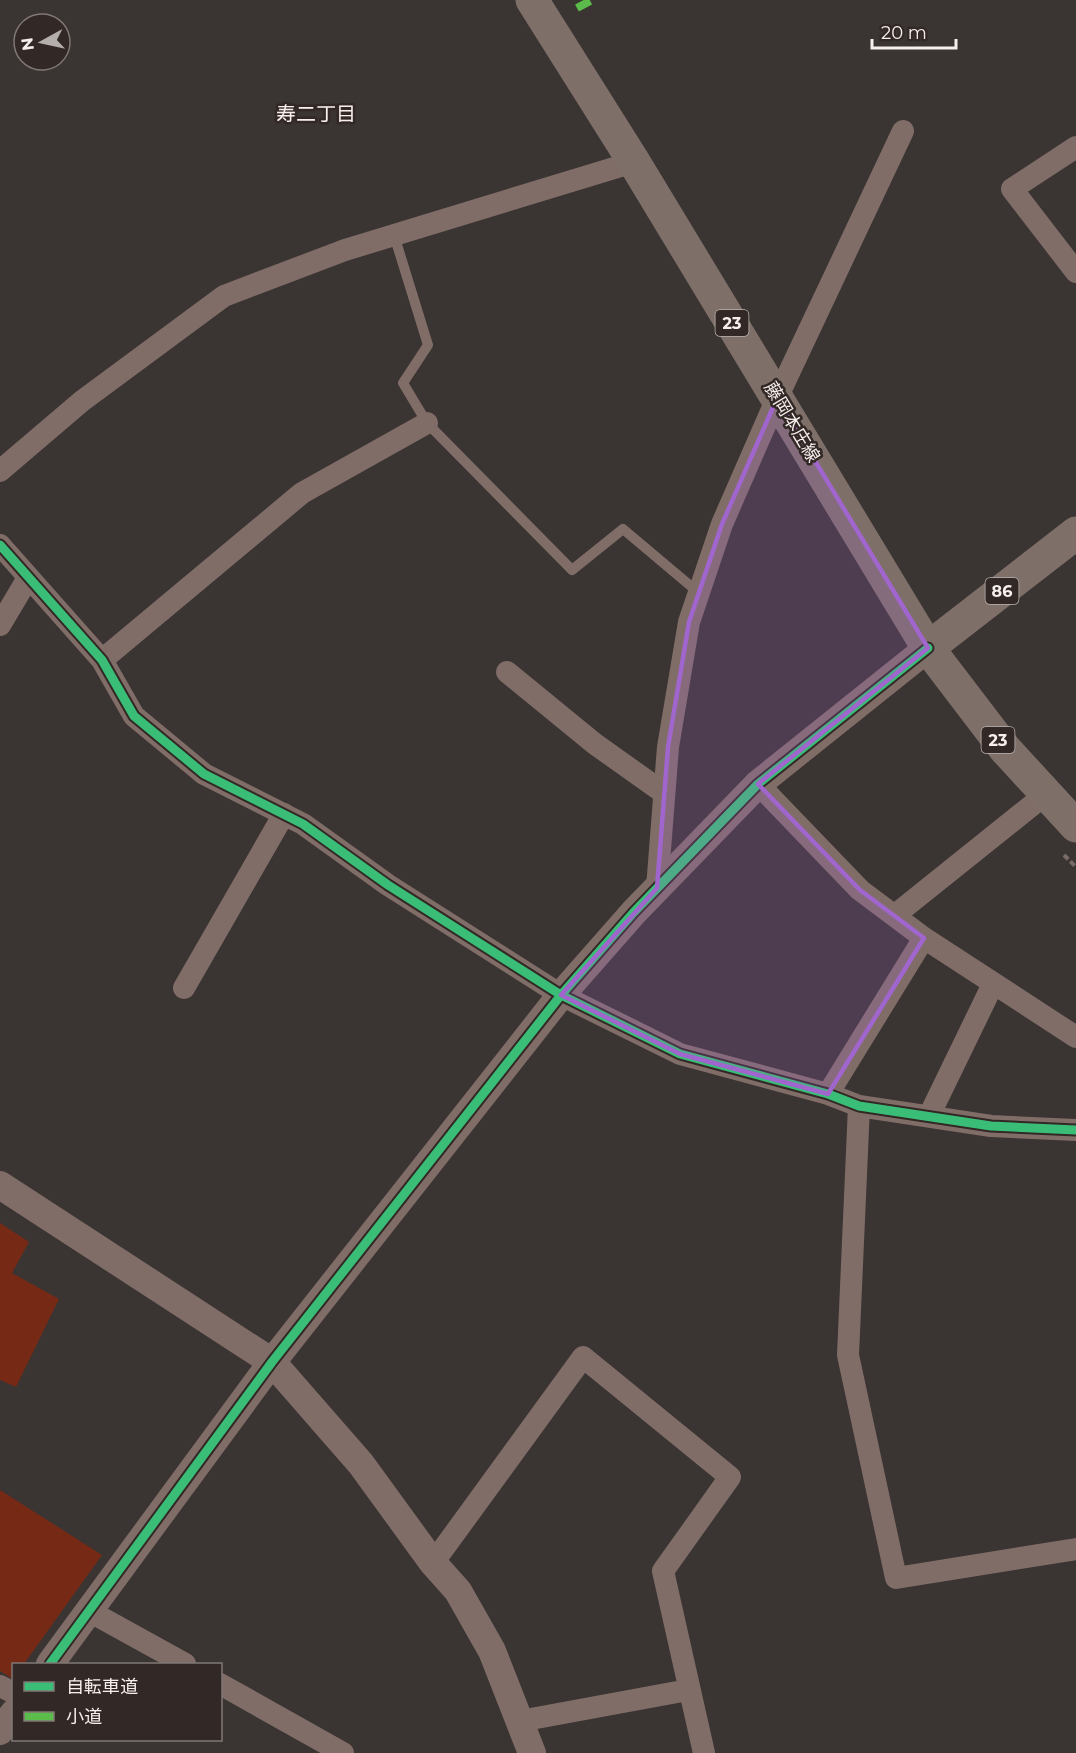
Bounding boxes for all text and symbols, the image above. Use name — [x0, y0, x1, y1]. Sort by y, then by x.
north arrow — [12, 12, 72, 72]
scale bar — [872, 12, 956, 50]
text: 20 m — [881, 22, 927, 44]
text: N — [17, 36, 38, 52]
district label: 寿二丁目 — [276, 102, 356, 126]
road number: 23 — [716, 310, 748, 336]
street label: 藤岡本庄線 — [759, 378, 825, 466]
road number: 86 — [986, 578, 1018, 604]
road number: 23 — [982, 727, 1014, 753]
legend — [12, 1663, 222, 1741]
text: 自転車道 — [66, 1676, 138, 1698]
text: 小道 — [66, 1706, 102, 1728]

